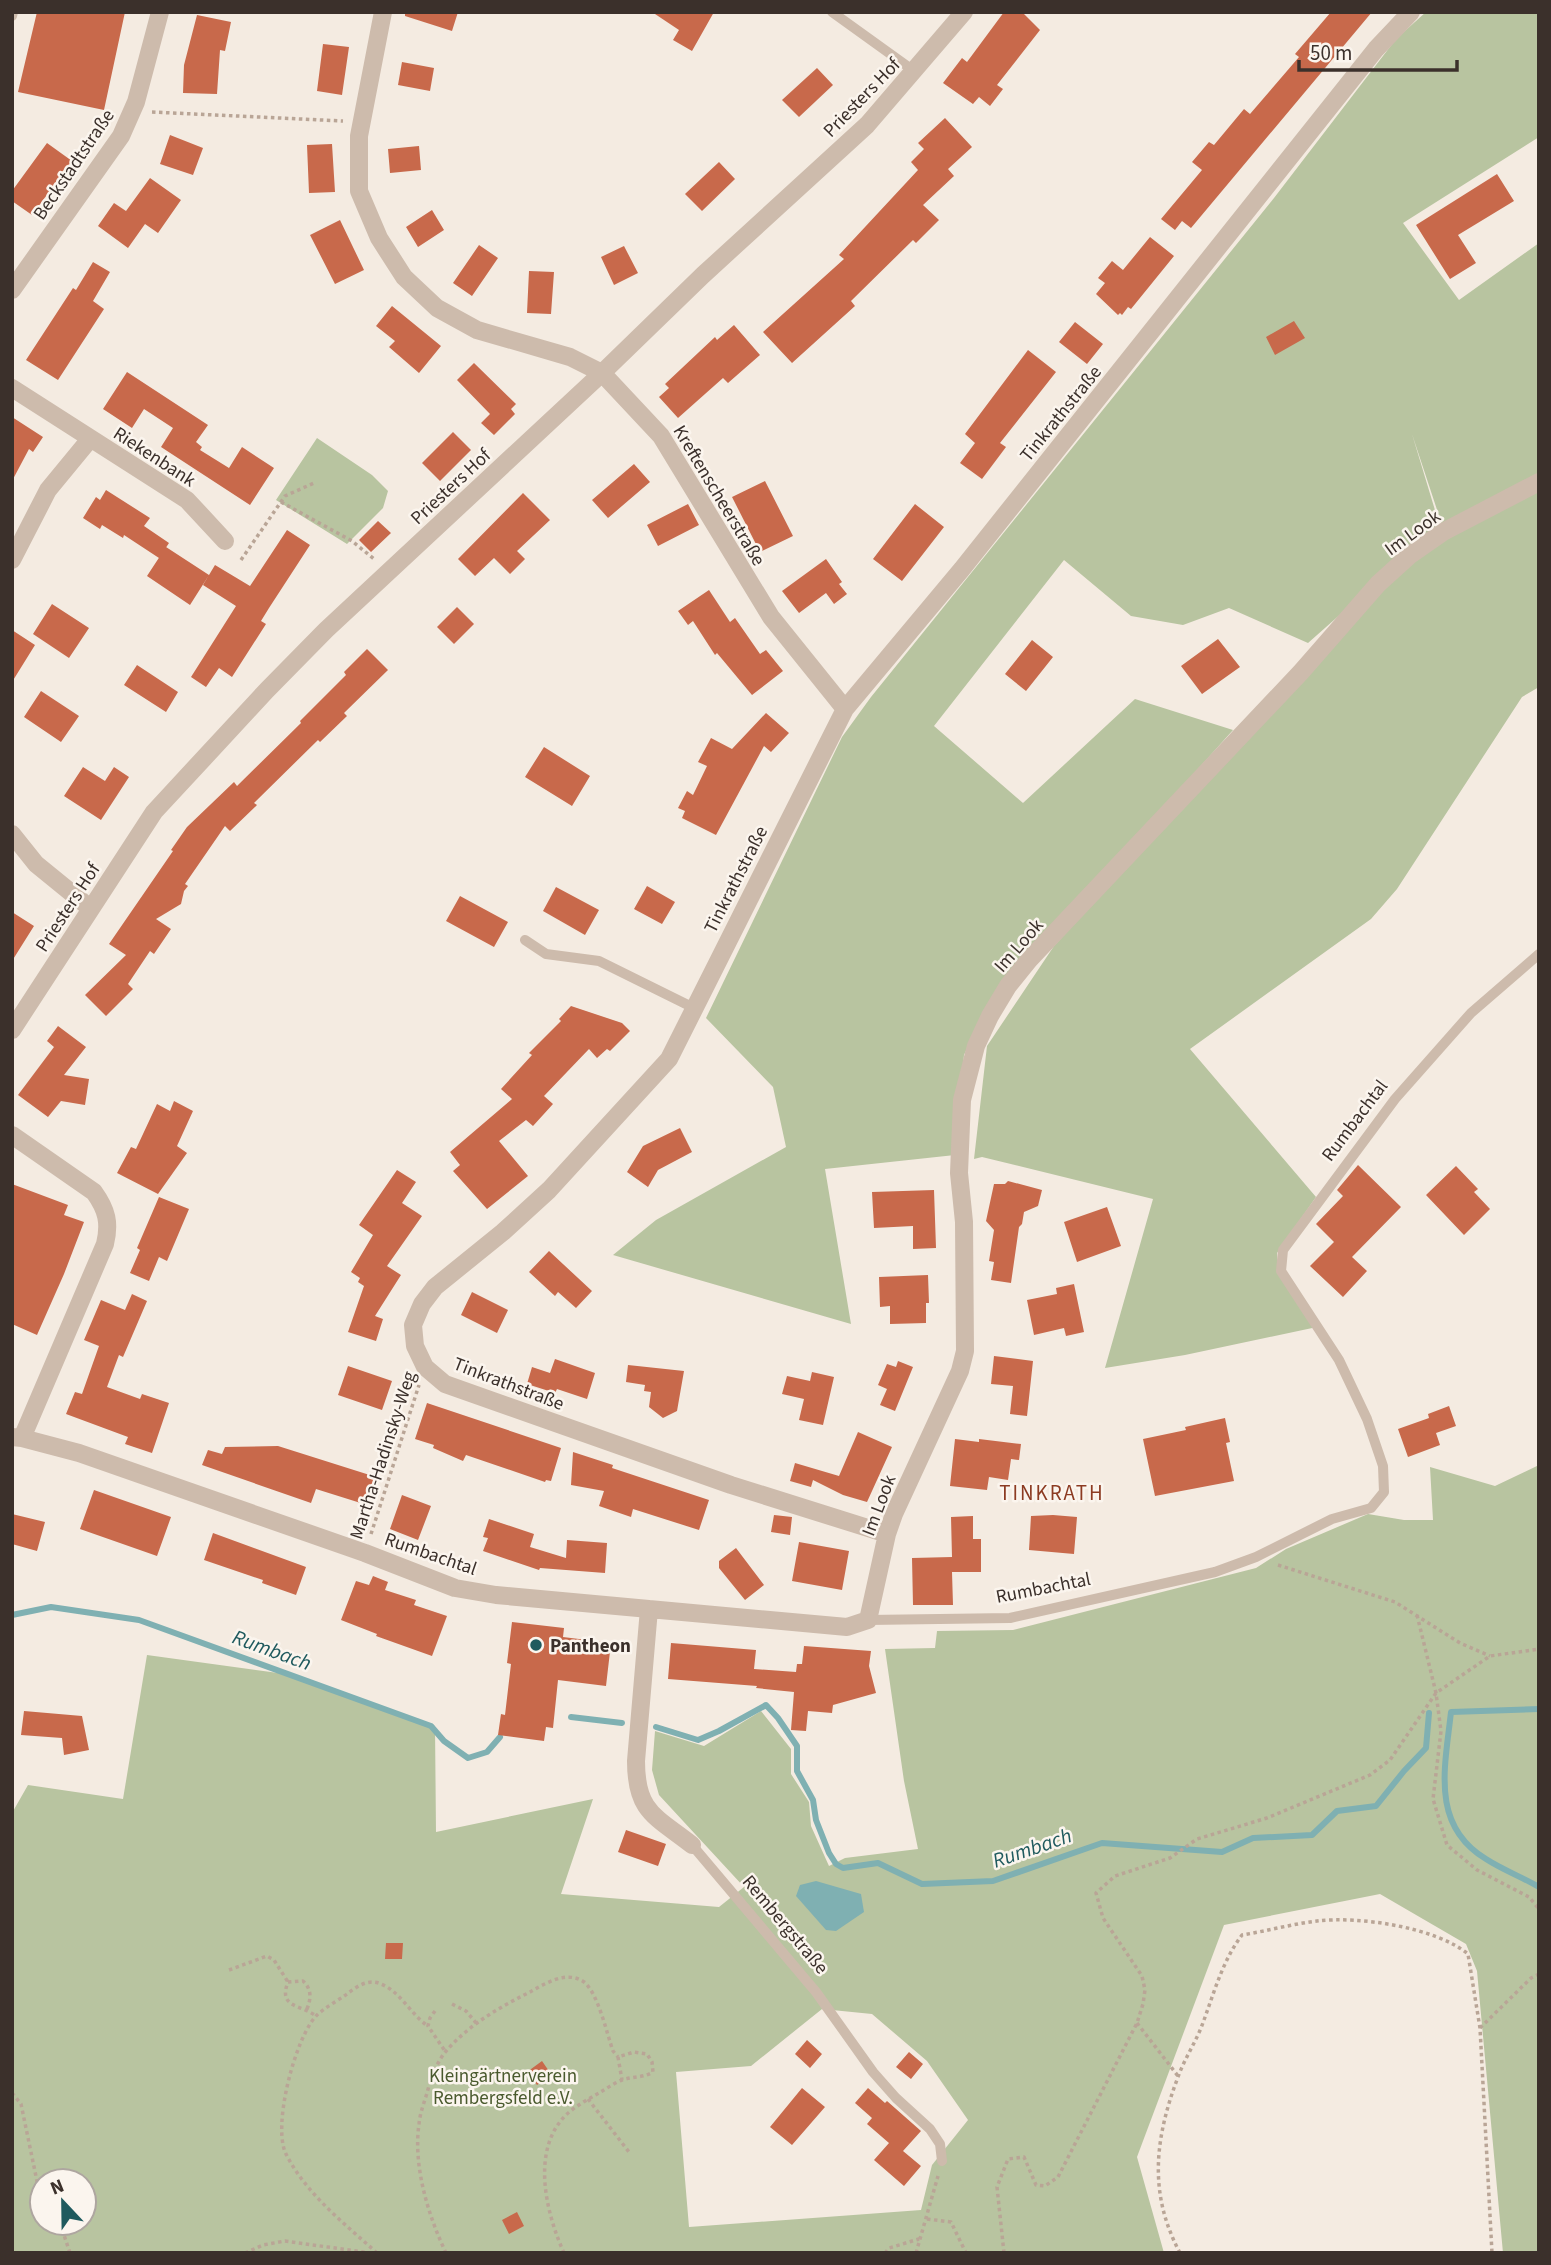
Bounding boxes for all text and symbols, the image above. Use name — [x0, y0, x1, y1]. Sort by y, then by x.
scale bar — [1299, 28, 1456, 72]
text: 50 m — [1310, 38, 1352, 68]
street label: Priesters Hof — [817, 51, 908, 144]
street label: Beckstadtstraße — [27, 104, 121, 226]
street label: Tinkrathstraße — [1014, 360, 1108, 468]
street label: Riekenbank — [108, 420, 201, 494]
street label: Kreftenscheerstraße — [666, 420, 772, 571]
street label: Priesters Hof — [405, 442, 498, 531]
street label: Im Look — [1379, 503, 1447, 563]
street label: Tinkrathstraße — [698, 821, 775, 938]
street label: Priesters Hof — [29, 857, 108, 958]
street label: Im Look — [988, 913, 1051, 979]
street label: Rumbachtal — [1315, 1074, 1395, 1167]
street label: Tinkrathstraße — [449, 1351, 568, 1418]
street label: Martha-Hadinsky-Weg — [343, 1367, 424, 1543]
street label: Im Look — [855, 1470, 904, 1540]
district label: TINKRATH — [999, 1478, 1105, 1508]
street label: Rumbachtal — [381, 1526, 481, 1583]
street label: Rumbachtal — [994, 1566, 1093, 1611]
water label: Rumbach — [228, 1622, 316, 1678]
place label: Pantheon — [550, 1633, 631, 1660]
marker: Pantheon — [528, 1637, 544, 1653]
water label: Rumbach — [988, 1820, 1076, 1876]
street label: Rembergstraße — [735, 1870, 834, 1980]
park label: Kleingärtnerverein Rembergsfeld e.V. — [429, 2063, 577, 2112]
north arrow — [28, 2167, 98, 2237]
text: N — [46, 2173, 68, 2203]

